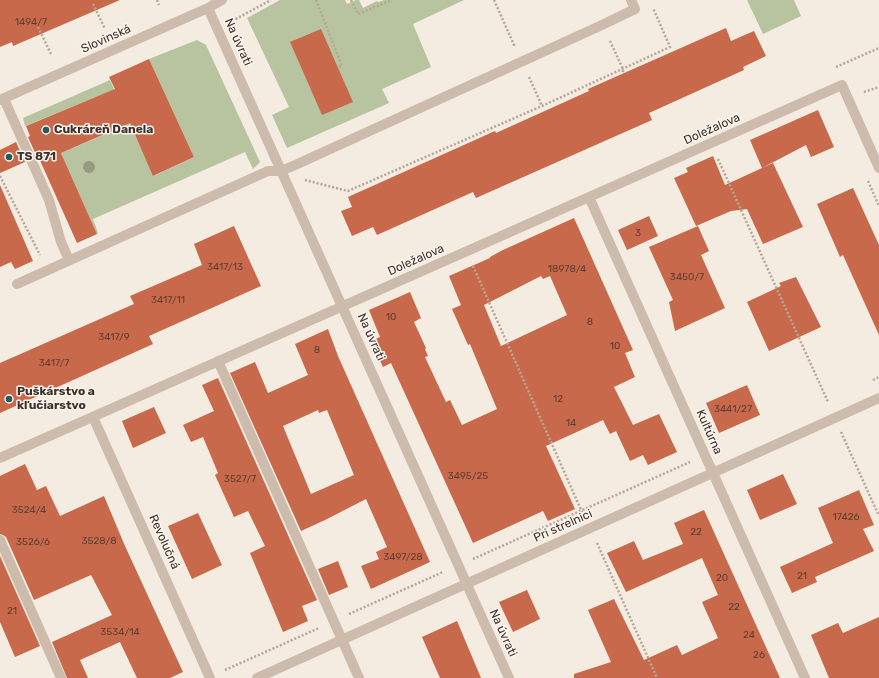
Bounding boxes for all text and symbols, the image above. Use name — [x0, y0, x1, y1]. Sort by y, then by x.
house number: 1494/7 — [15, 16, 47, 28]
street label: Na úvrati — [221, 16, 255, 68]
street label: Slovinská — [79, 22, 133, 56]
street label: Doležalova — [682, 110, 742, 148]
place label: Cukráreň Danela — [54, 123, 153, 137]
marker: Cukráreň Danela — [41, 125, 51, 135]
place label: TS 871 — [17, 150, 56, 164]
marker: TS 871 — [4, 152, 14, 162]
house number: 3 — [635, 227, 641, 239]
street label: Doležalova — [386, 241, 446, 279]
house number: 3417/13 — [207, 261, 243, 273]
house number: 18978/4 — [548, 263, 586, 275]
house number: 3450/7 — [670, 271, 704, 283]
house number: 3417/11 — [151, 294, 185, 306]
street label: Na úvrati — [354, 311, 388, 363]
house number: 10 — [386, 311, 396, 323]
house number: 8 — [587, 316, 593, 328]
house number: 3417/9 — [98, 331, 130, 343]
house number: 10 — [610, 340, 620, 352]
house number: 8 — [314, 344, 320, 356]
house number: 3417/7 — [39, 357, 69, 369]
place label: Puškárstvo a kľučiarstvo — [17, 385, 95, 413]
house number: 12 — [553, 393, 563, 405]
marker: Puškárstvo a kľučiarstvo — [4, 394, 14, 404]
house number: 3441/27 — [714, 403, 752, 415]
street label: Kultúrna — [693, 407, 725, 457]
house number: 14 — [566, 417, 576, 429]
house number: 3495/25 — [448, 470, 488, 482]
house number: 3527/7 — [224, 473, 256, 485]
house number: 3524/4 — [12, 504, 46, 516]
street label: Pri strelnici — [531, 507, 595, 545]
house number: 17426 — [832, 511, 860, 523]
street label: Revolučná — [146, 512, 182, 572]
house number: 22 — [690, 526, 702, 538]
house number: 3528/8 — [81, 535, 117, 547]
house number: 3526/6 — [16, 536, 50, 548]
house number: 3497/28 — [383, 551, 423, 563]
house number: 21 — [797, 570, 807, 582]
house number: 20 — [716, 572, 728, 584]
house number: 22 — [728, 601, 740, 613]
house number: 21 — [7, 605, 17, 617]
street label: Na úvrati — [486, 607, 520, 659]
house number: 3534/14 — [100, 626, 140, 638]
house number: 24 — [743, 629, 755, 641]
house number: 26 — [753, 649, 765, 661]

